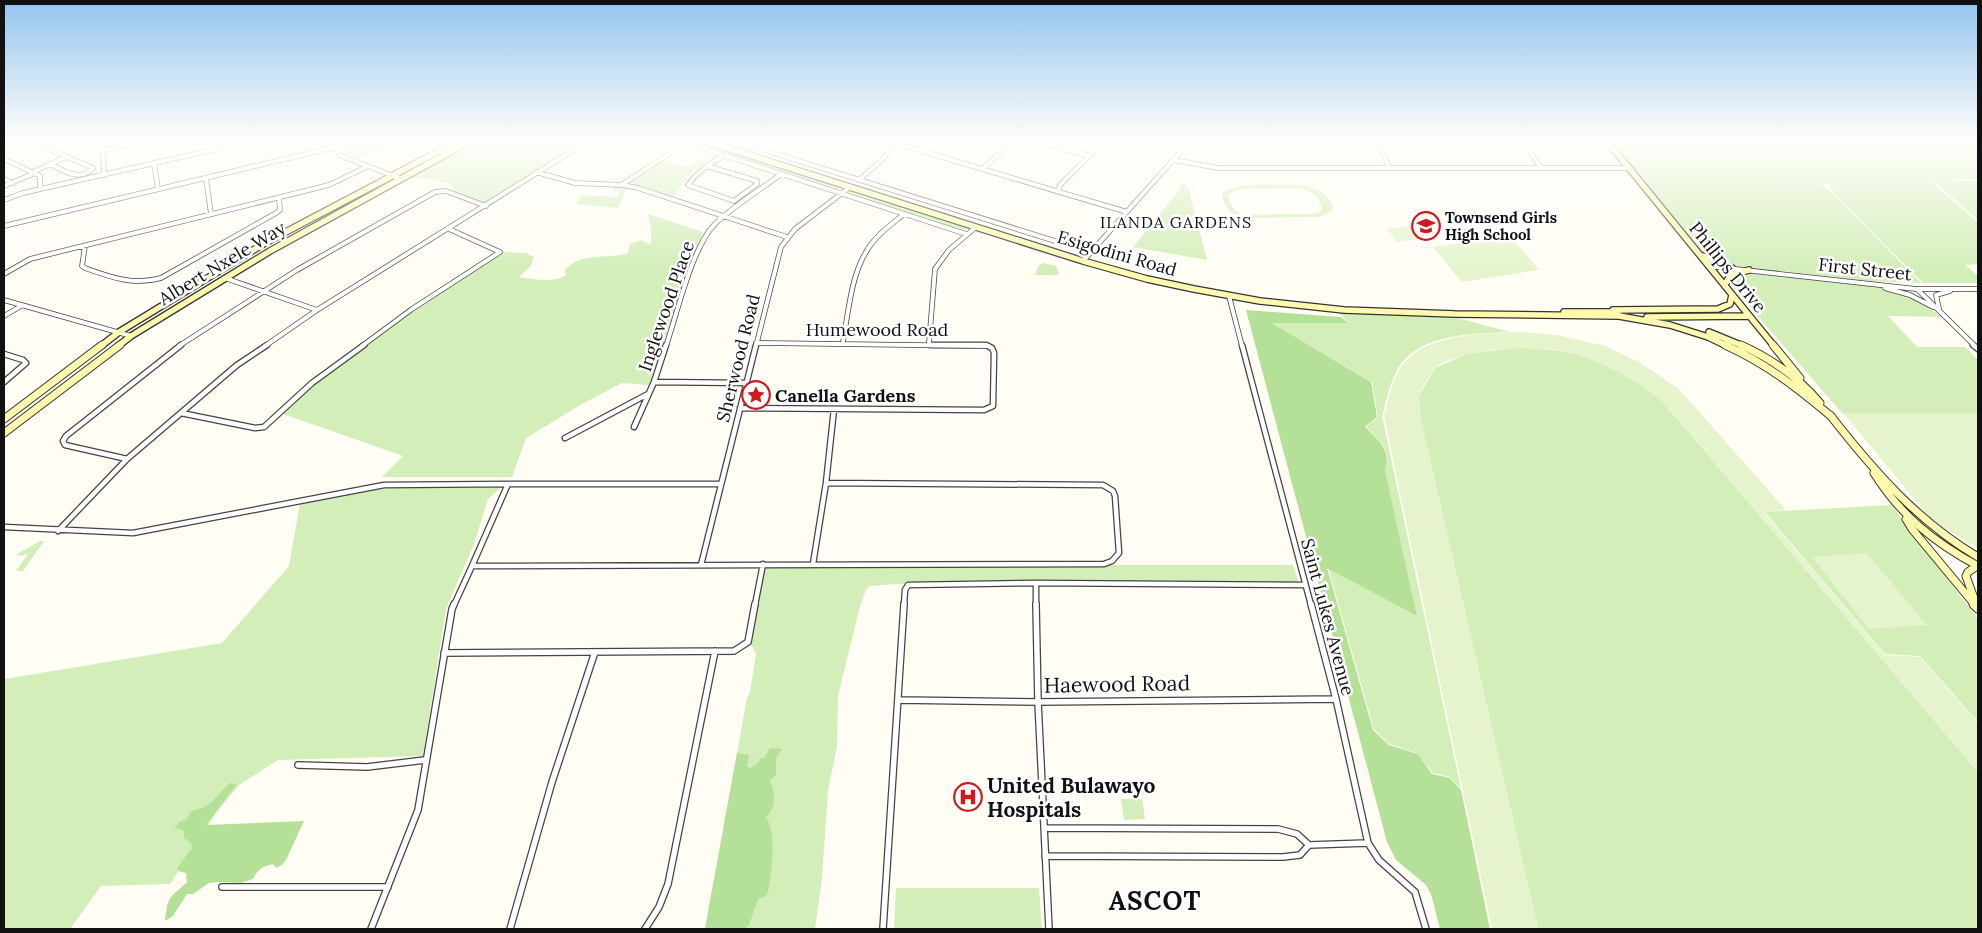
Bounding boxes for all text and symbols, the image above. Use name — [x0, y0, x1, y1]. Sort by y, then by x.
place label: Townsend Girls High School — [1445, 208, 1557, 244]
school or university icon: Townsend Girls High School — [1411, 211, 1441, 241]
district label: ILANDA GARDENS — [1100, 212, 1252, 232]
street label: Albert Nxele Way — [153, 216, 290, 310]
street label: Phillips Drive — [1684, 217, 1772, 317]
street label: Esigodini Road — [1055, 225, 1180, 281]
street label: Inglewood Place — [633, 237, 699, 374]
street label: First Street — [1817, 253, 1913, 285]
street label: Sherwood Road — [711, 291, 765, 424]
street label: Humewood Road — [806, 318, 949, 341]
place icon: Canella Gardens — [741, 380, 771, 410]
place label: Canella Gardens — [775, 384, 916, 407]
street label: Saint Lukes Avenue — [1296, 536, 1360, 698]
street label: Haewood Road — [1044, 669, 1190, 699]
place label: United Bulawayo Hospitals — [987, 772, 1156, 823]
hospital icon: United Bulawayo Hospitals — [953, 782, 983, 812]
district label: ASCOT — [1109, 884, 1201, 917]

